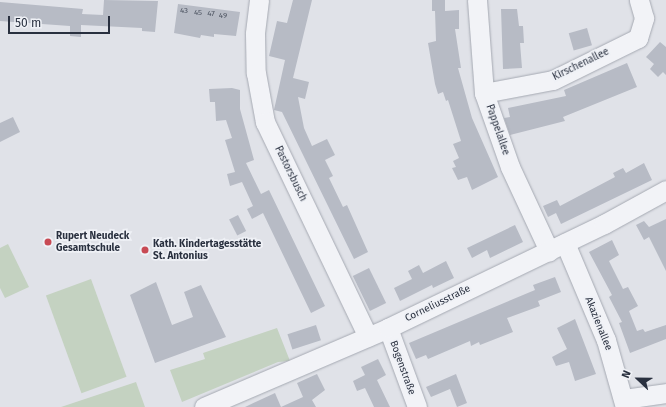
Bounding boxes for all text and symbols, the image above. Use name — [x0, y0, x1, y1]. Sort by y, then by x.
house number: 43 — [180, 6, 188, 16]
scale bar — [10, 8, 112, 34]
house number: 45 — [194, 8, 202, 18]
house number: 47 — [207, 9, 215, 19]
house number: 49 — [219, 11, 227, 21]
text: 50 m — [15, 16, 41, 30]
street label: Kirschenallee — [551, 46, 611, 84]
street label: Pappelallee — [483, 103, 511, 157]
street label: Pastorsbusch — [271, 144, 309, 204]
place label: Rupert Neudeck Gesamtschule — [56, 230, 129, 254]
marker: Rupert Neudeck Gesamtschule — [43, 237, 53, 247]
place label: Kath. Kindertagesstätte St. Antonius — [153, 238, 261, 262]
marker: Kath. Kindertagesstätte St. Antonius — [140, 245, 150, 255]
street label: Corneliusstraße — [403, 283, 473, 325]
street label: Akazienallee — [582, 295, 614, 353]
street label: Bogenstraße — [387, 339, 417, 397]
north arrow — [618, 359, 658, 399]
text: N — [619, 369, 634, 380]

